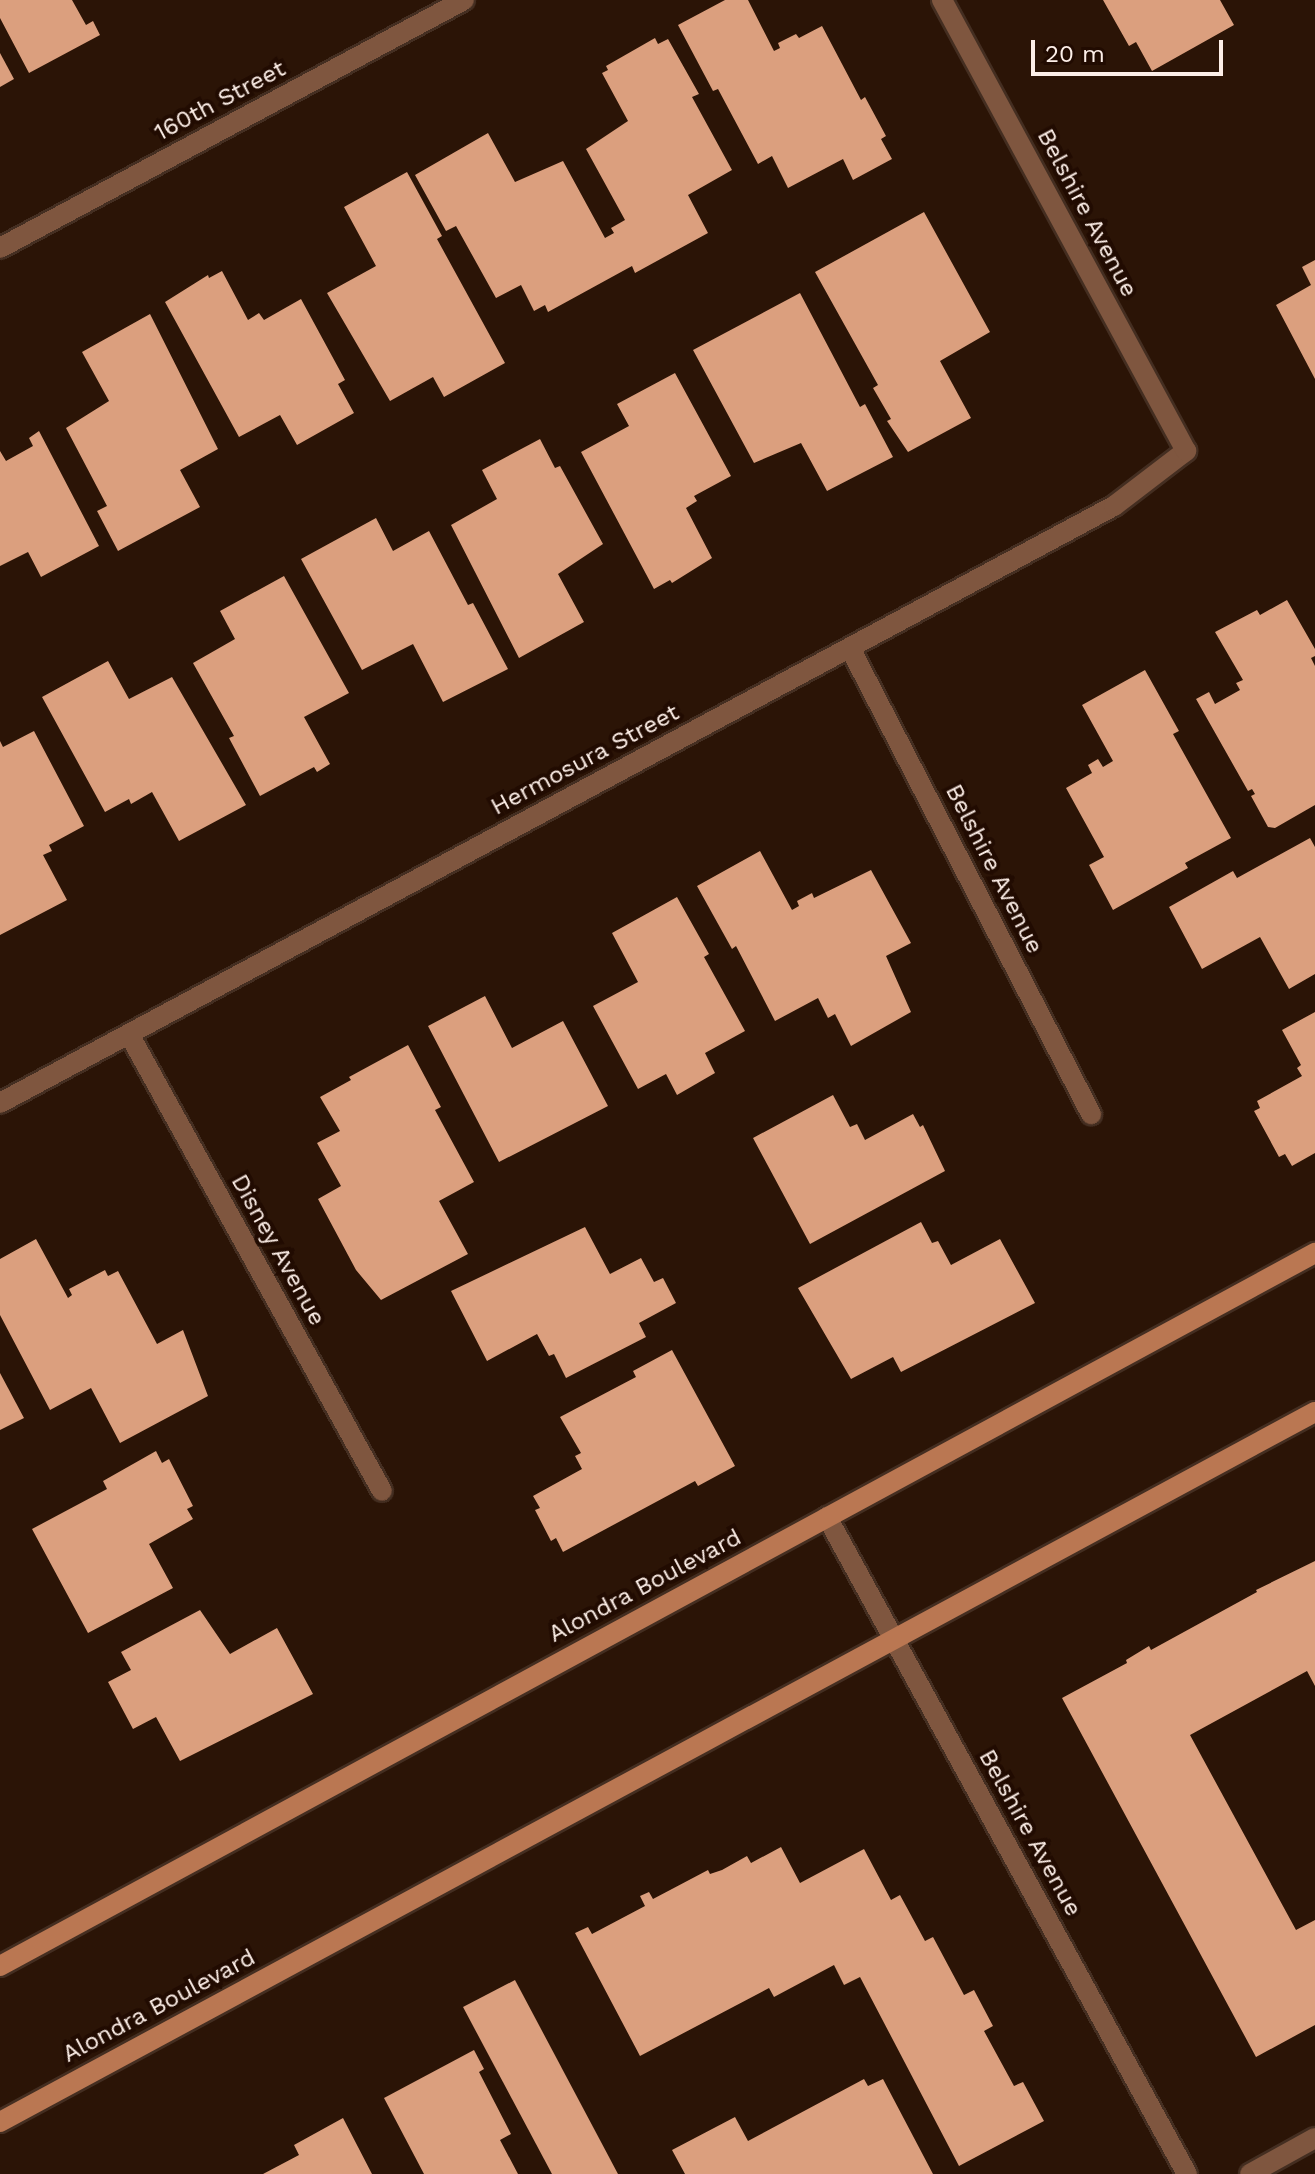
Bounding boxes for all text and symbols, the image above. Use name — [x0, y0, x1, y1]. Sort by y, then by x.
scale bar — [1035, 24, 1227, 74]
text: 20 m — [1045, 40, 1105, 68]
street label: 160th Street — [150, 54, 290, 148]
street label: Belshire Avenue — [1030, 124, 1144, 302]
street label: Hermosura Street — [486, 698, 684, 822]
street label: Belshire Avenue — [939, 779, 1049, 959]
street label: Disney Avenue — [224, 1169, 332, 1331]
street label: Alondra Boulevard — [543, 1523, 747, 1649]
street label: Belshire Avenue — [972, 1744, 1088, 1922]
street label: Alondra Boulevard — [57, 1943, 261, 2069]

